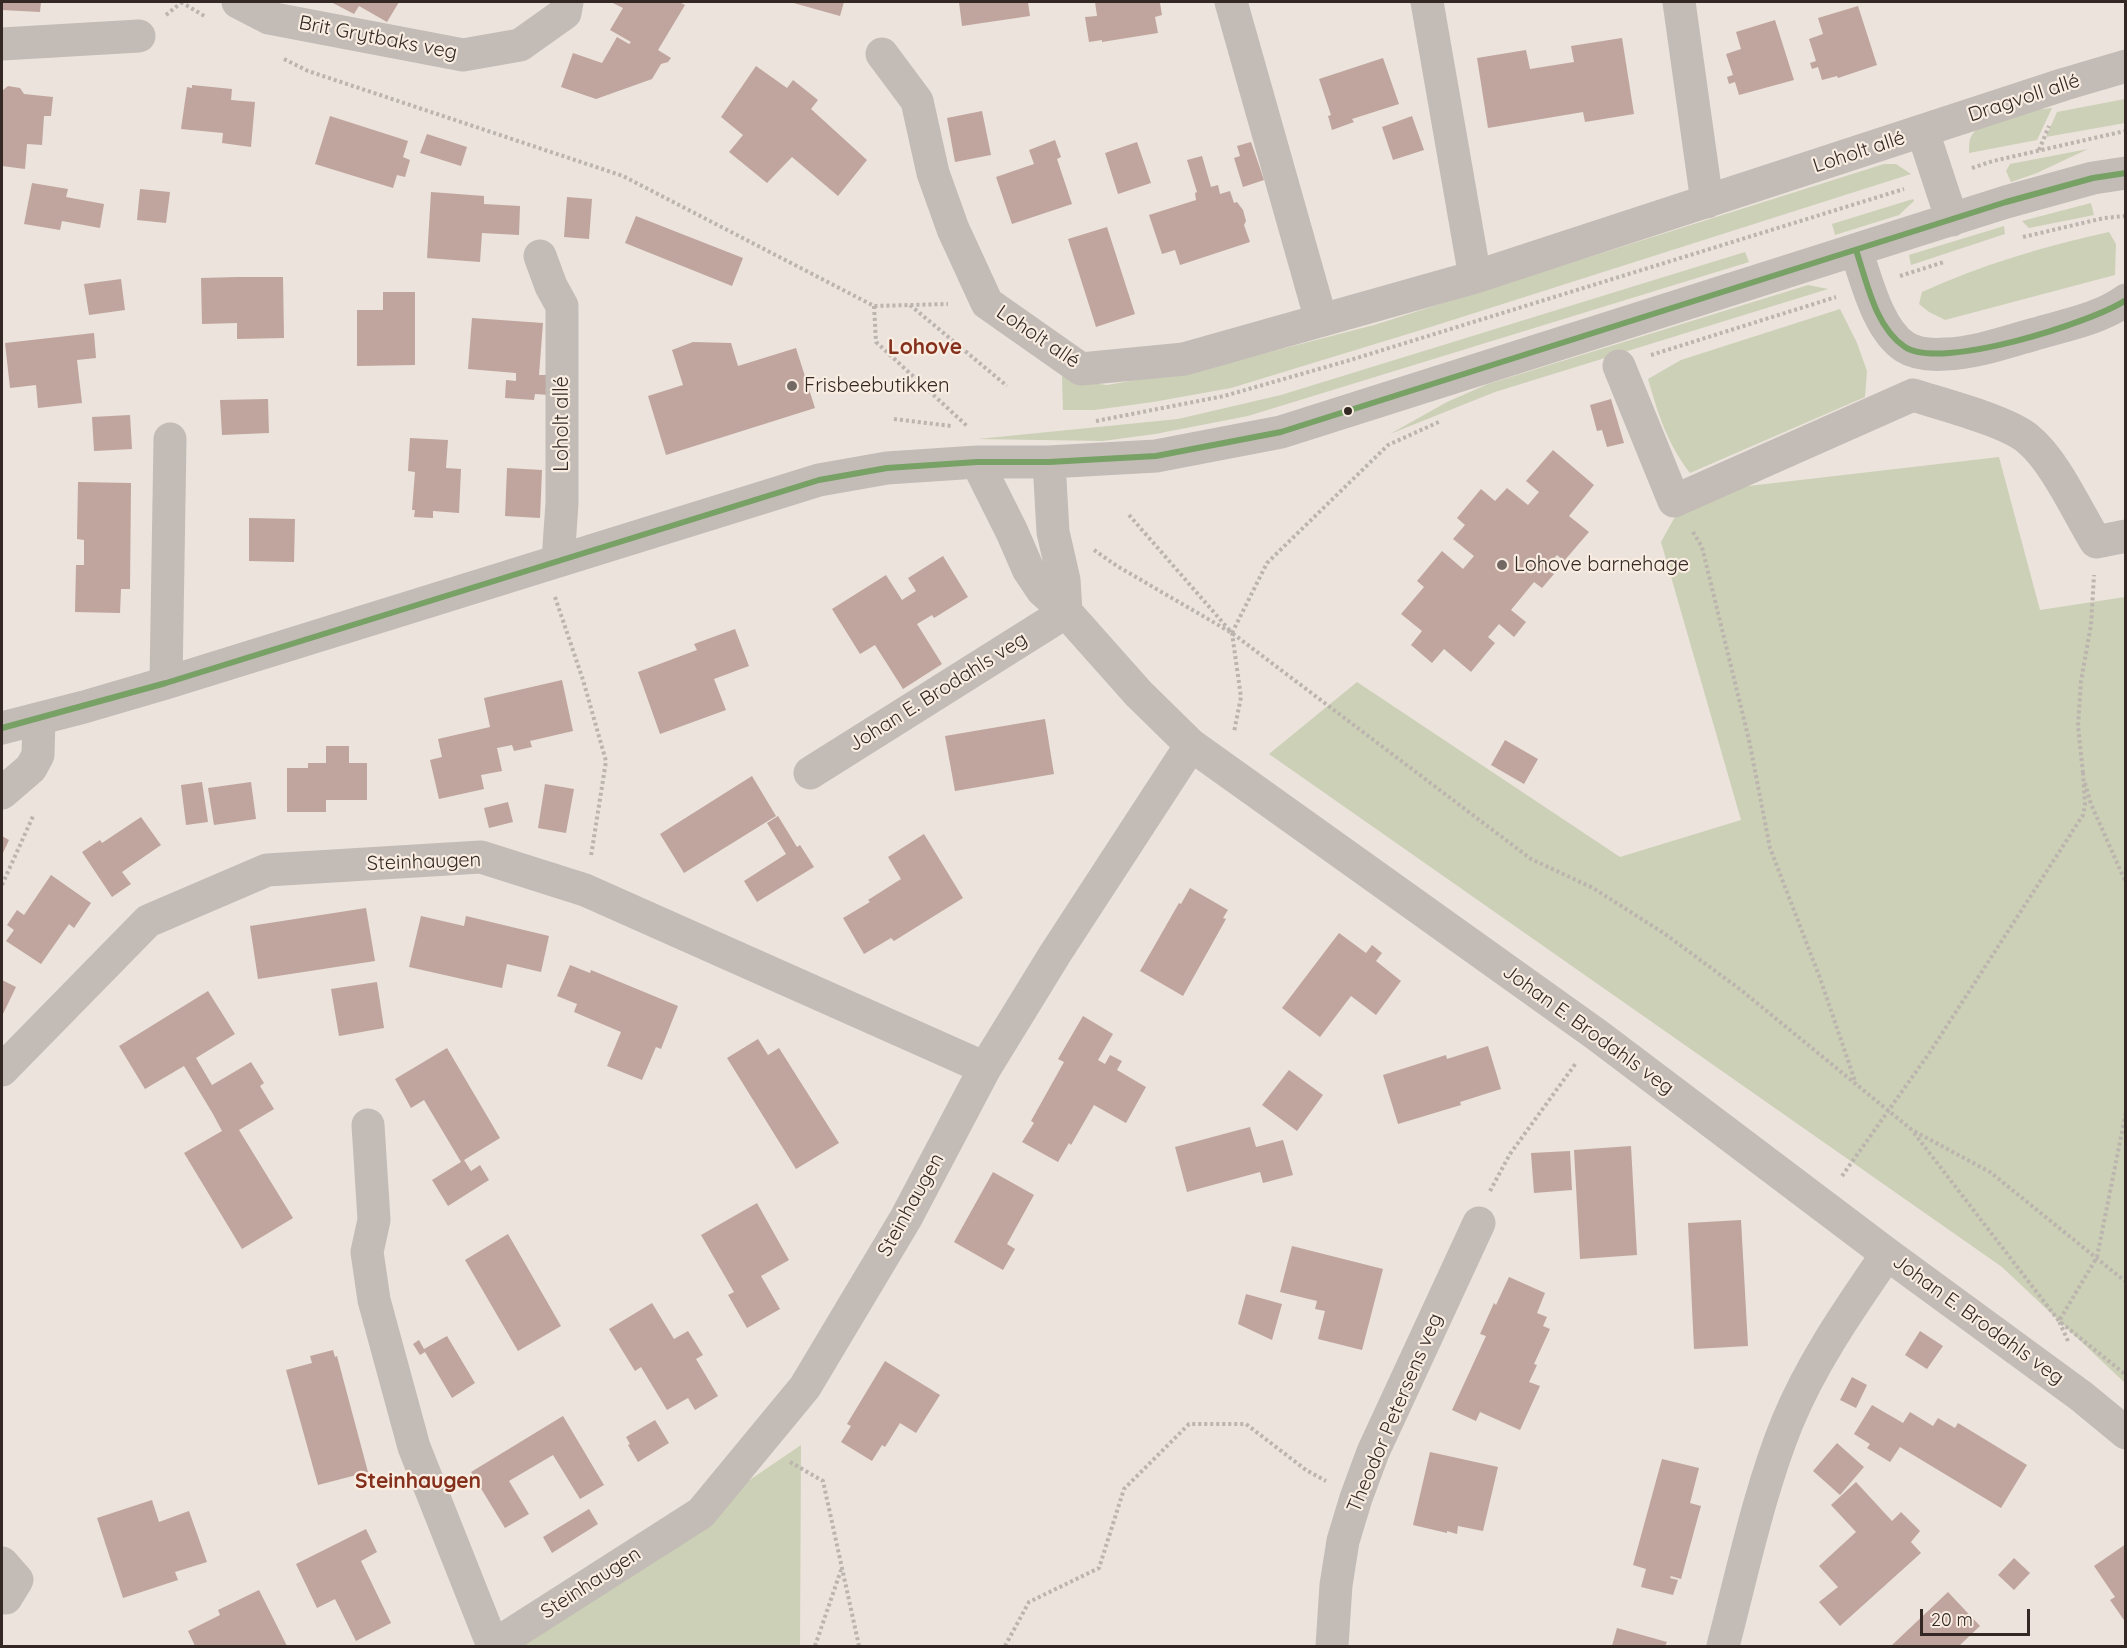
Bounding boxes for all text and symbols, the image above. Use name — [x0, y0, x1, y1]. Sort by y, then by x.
street label: Brit Grytbaks veg — [297, 11, 459, 65]
street label: Dragvoll allé — [1965, 69, 2083, 127]
street label: Loholt allé — [1810, 126, 1908, 178]
street label: Loholt allé — [992, 300, 1084, 374]
district label: Lohove — [888, 335, 962, 361]
place label: Frisbeebutikken — [804, 374, 949, 398]
street label: Loholt allé — [550, 376, 574, 472]
marker: Frisbeebutikken — [785, 379, 799, 393]
unlabelled marker — [1342, 405, 1354, 417]
place label: Lohove barnehage — [1514, 553, 1689, 577]
marker: Lohove barnehage — [1495, 558, 1509, 572]
street label: Johan E. Brodahls veg — [844, 627, 1032, 757]
street label: Steinhaugen — [366, 848, 482, 876]
street label: Johan E. Brodahls veg — [1498, 960, 1678, 1100]
street label: Steinhaugen — [873, 1149, 949, 1261]
street label: Johan E. Brodahls veg — [1888, 1250, 2068, 1390]
street label: Theodor Petersens veg — [1342, 1310, 1448, 1516]
district label: Steinhaugen — [355, 1469, 481, 1495]
street label: Steinhaugen — [536, 1542, 646, 1624]
scale bar — [1923, 1597, 2032, 1635]
text: 20 m — [1931, 1608, 1973, 1631]

